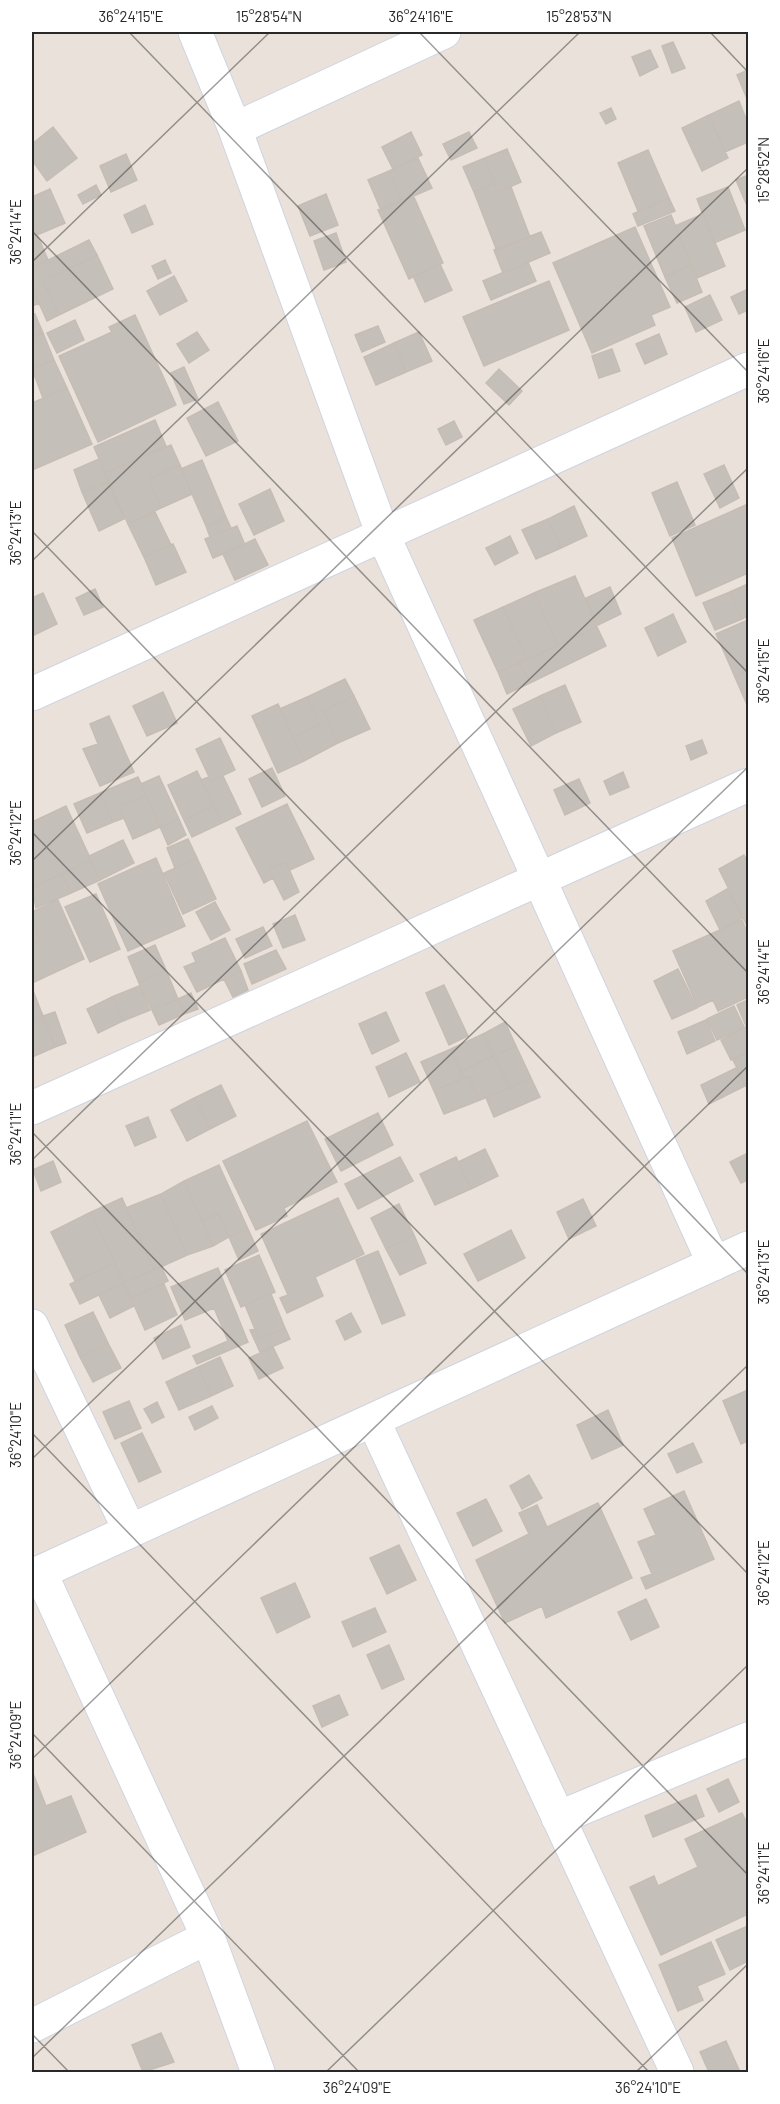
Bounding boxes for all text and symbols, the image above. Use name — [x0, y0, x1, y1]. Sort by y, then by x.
text: 36°24'15"E — [98, 7, 164, 25]
text: 15°28'54"N — [236, 7, 302, 25]
text: 36°24'16"E — [388, 7, 454, 25]
text: 15°28'53"N — [546, 7, 612, 25]
text: 15°28'52"N — [754, 137, 772, 203]
text: 36°24'14"E — [6, 199, 24, 265]
text: 36°24'16"E — [754, 338, 772, 404]
text: 36°24'13"E — [6, 500, 24, 566]
text: 36°24'15"E — [754, 638, 772, 704]
text: 36°24'12"E — [6, 800, 24, 866]
text: 36°24'14"E — [754, 939, 772, 1005]
text: 36°24'11"E — [6, 1103, 24, 1165]
text: 36°24'13"E — [754, 1239, 772, 1305]
text: 36°24'10"E — [6, 1402, 24, 1468]
text: 36°24'12"E — [754, 1540, 772, 1606]
text: 36°24'09"E — [6, 1701, 24, 1769]
text: 36°24'11"E — [754, 1842, 772, 1904]
text: 36°24'09"E — [323, 2078, 391, 2096]
text: 36°24'10"E — [615, 2078, 681, 2096]

